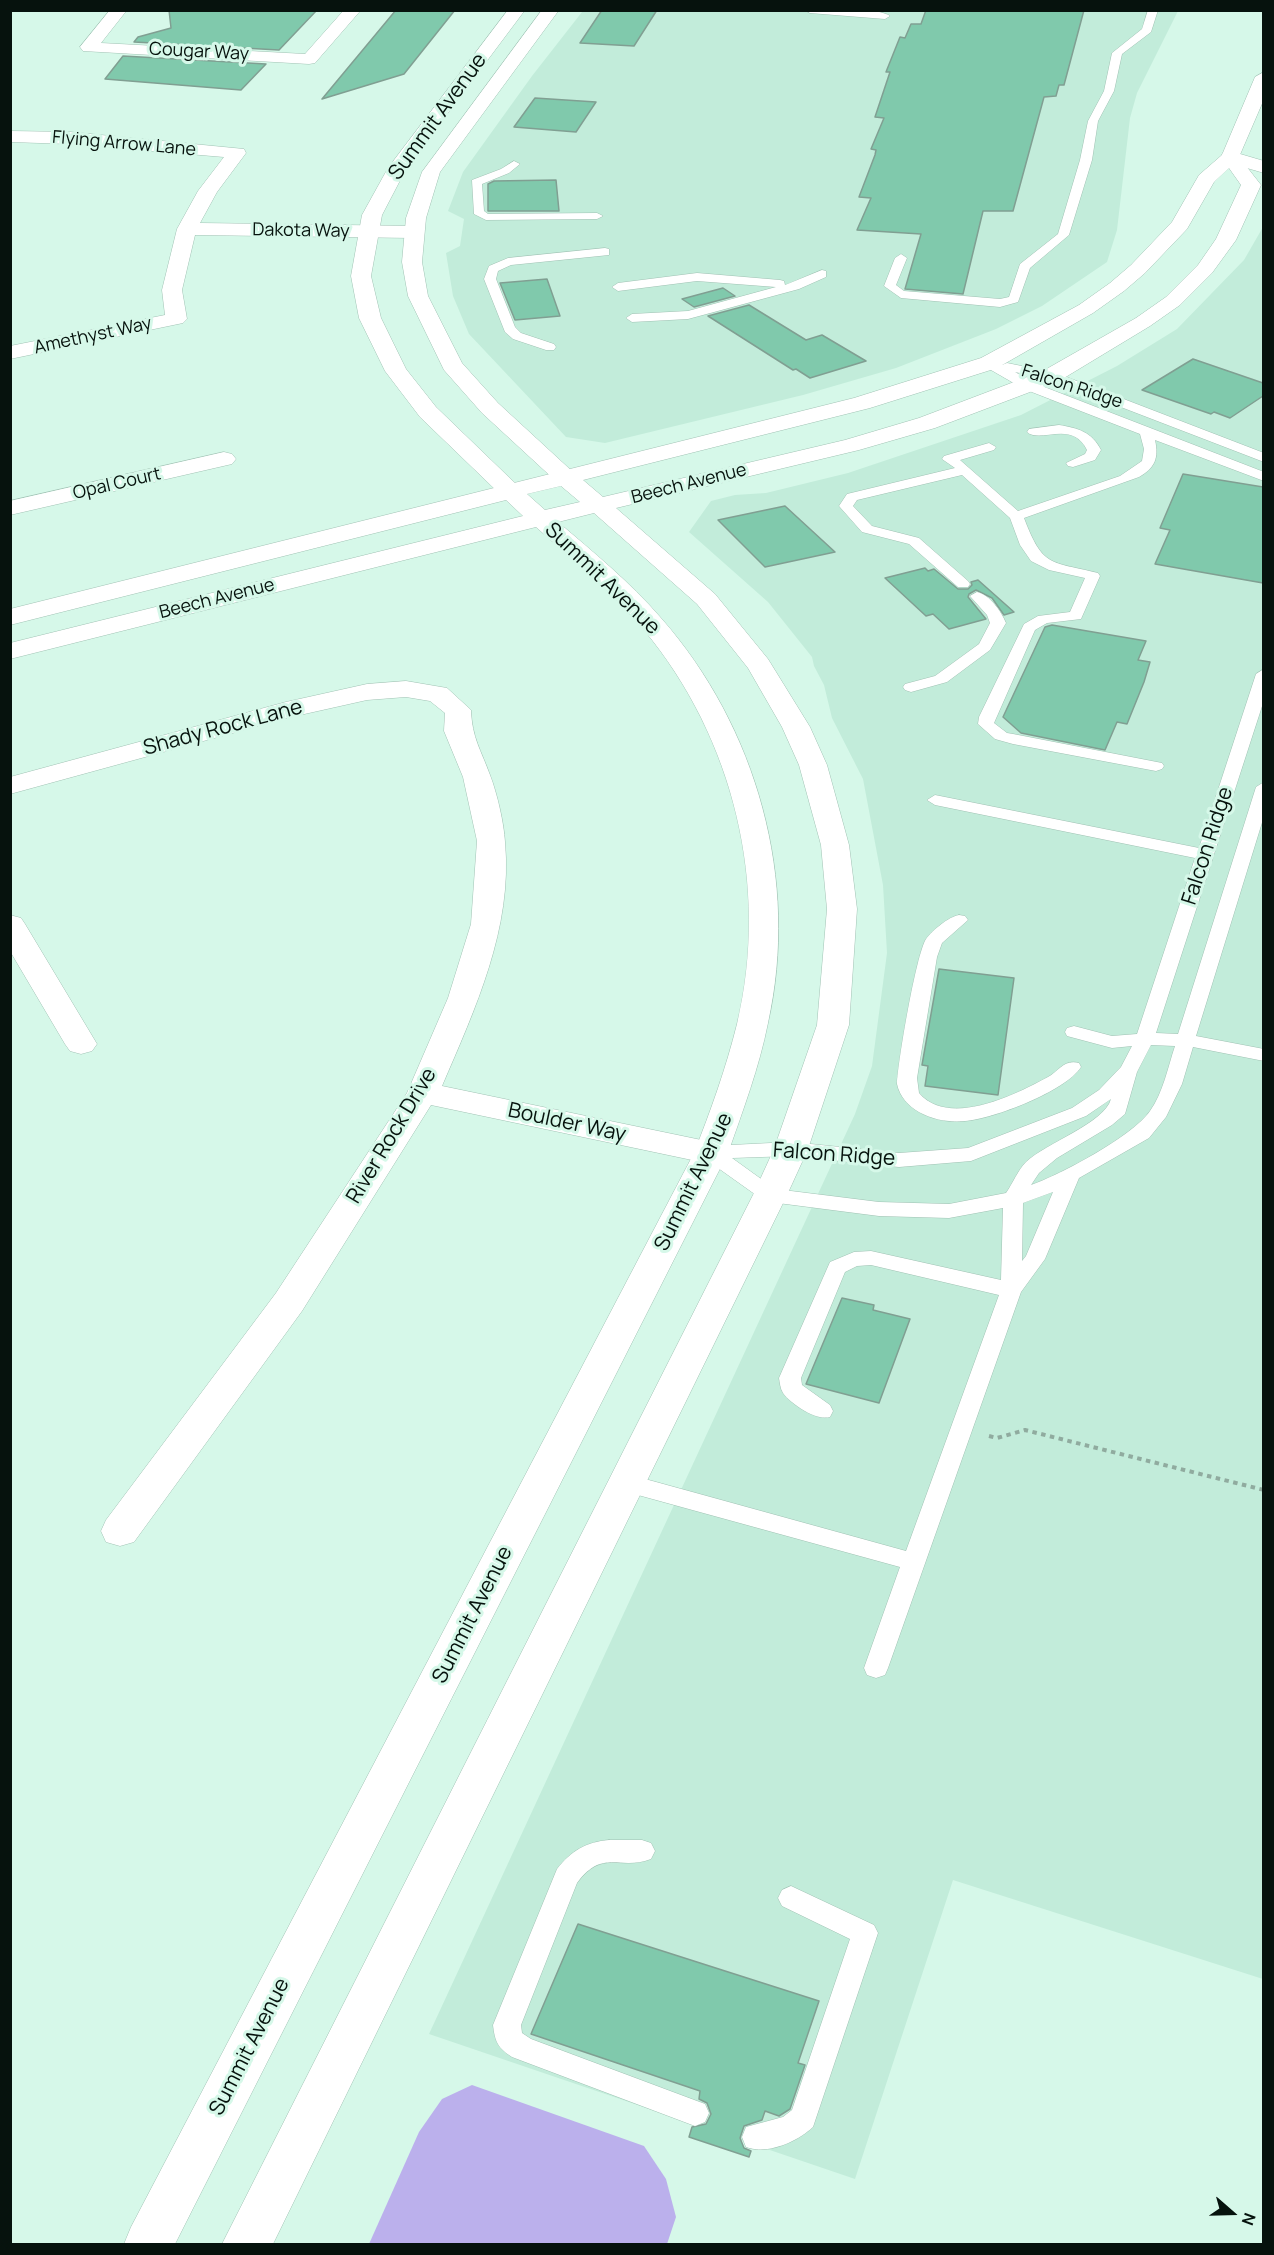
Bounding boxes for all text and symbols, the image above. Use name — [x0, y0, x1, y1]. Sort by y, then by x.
street label: Cougar Way — [149, 39, 249, 65]
street label: Summit Avenue — [384, 49, 492, 185]
street label: Flying Arrow Lane — [51, 127, 197, 161]
street label: Dakota Way — [252, 219, 350, 243]
street label: Amethyst Way — [32, 313, 154, 359]
street label: Falcon Ridge — [1019, 361, 1125, 413]
street label: Beech Avenue — [629, 459, 749, 509]
street label: Opal Court — [71, 463, 163, 505]
street label: Summit Avenue — [539, 518, 665, 640]
street label: Beech Avenue — [157, 574, 277, 624]
street label: Shady Rock Lane — [141, 695, 305, 761]
street label: Falcon Ridge — [1177, 784, 1239, 908]
street label: River Rock Drive — [342, 1064, 442, 1208]
street label: Boulder Way — [506, 1098, 628, 1148]
street label: Summit Avenue — [650, 1109, 738, 1255]
street label: Falcon Ridge — [772, 1138, 896, 1172]
street label: Summit Avenue — [428, 1542, 518, 1688]
street label: Summit Avenue — [205, 1974, 295, 2120]
north arrow — [1202, 2183, 1262, 2243]
text: N — [1237, 2210, 1261, 2228]

